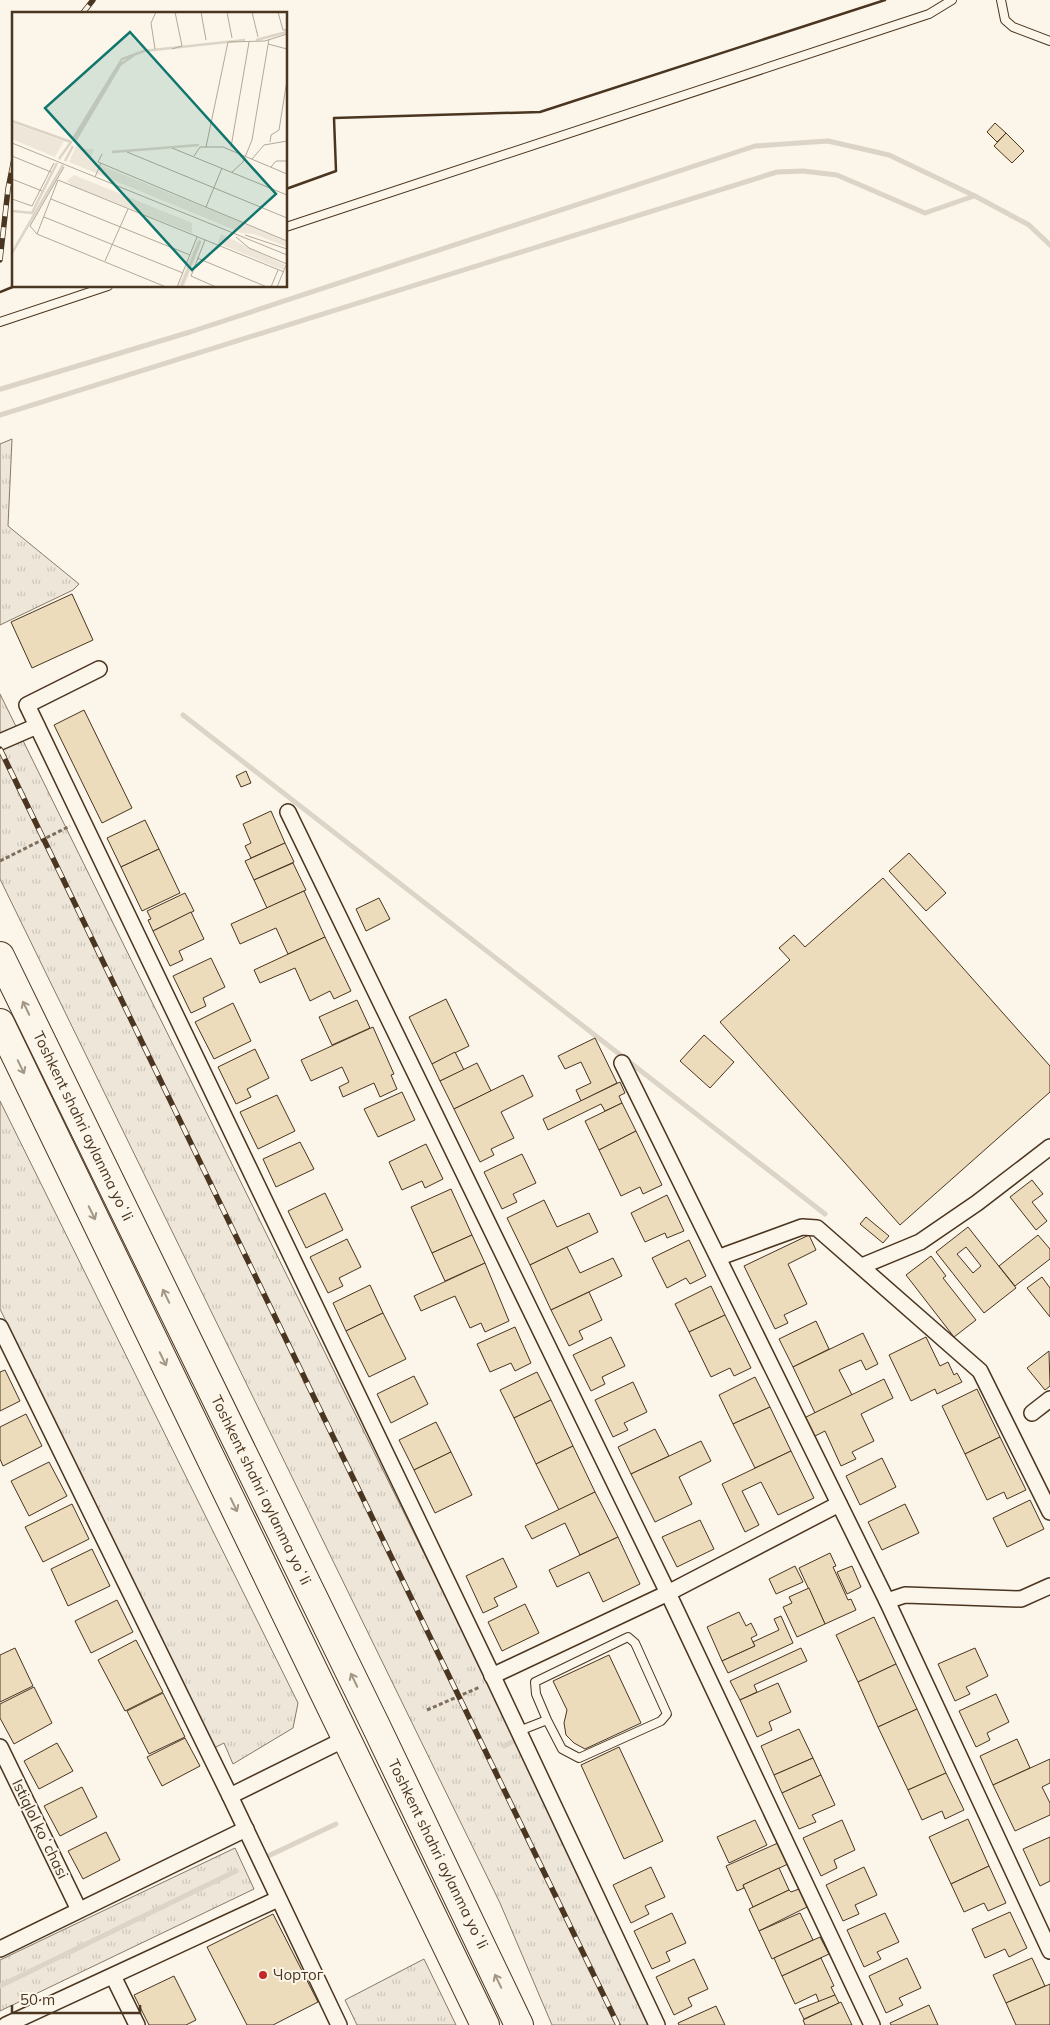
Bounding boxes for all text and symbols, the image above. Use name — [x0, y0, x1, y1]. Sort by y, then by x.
inset map — [12, 12, 288, 288]
one-way arrow — [20, 1001, 30, 1016]
street label: Toshkent shahri aylanma yoʻli — [29, 1028, 138, 1224]
one-way arrow — [16, 1059, 26, 1074]
one-way arrow — [88, 1205, 97, 1220]
one-way arrow — [161, 1289, 170, 1304]
one-way arrow — [159, 1351, 168, 1366]
street label: Toshkent shahri aylanma yoʻli — [207, 1392, 316, 1588]
one-way arrow — [230, 1497, 239, 1512]
one-way arrow — [349, 1673, 358, 1688]
street label: Toshkent shahri aylanma yoʻli — [384, 1756, 493, 1952]
street label: Istiqlol koʻchasi — [8, 1776, 73, 1882]
place label: Чортог — [273, 1965, 324, 1984]
marker: Чортог — [257, 1969, 269, 1981]
one-way arrow — [493, 1974, 502, 1989]
scale bar — [12, 1982, 140, 2014]
text: 50 m — [20, 1990, 55, 2009]

